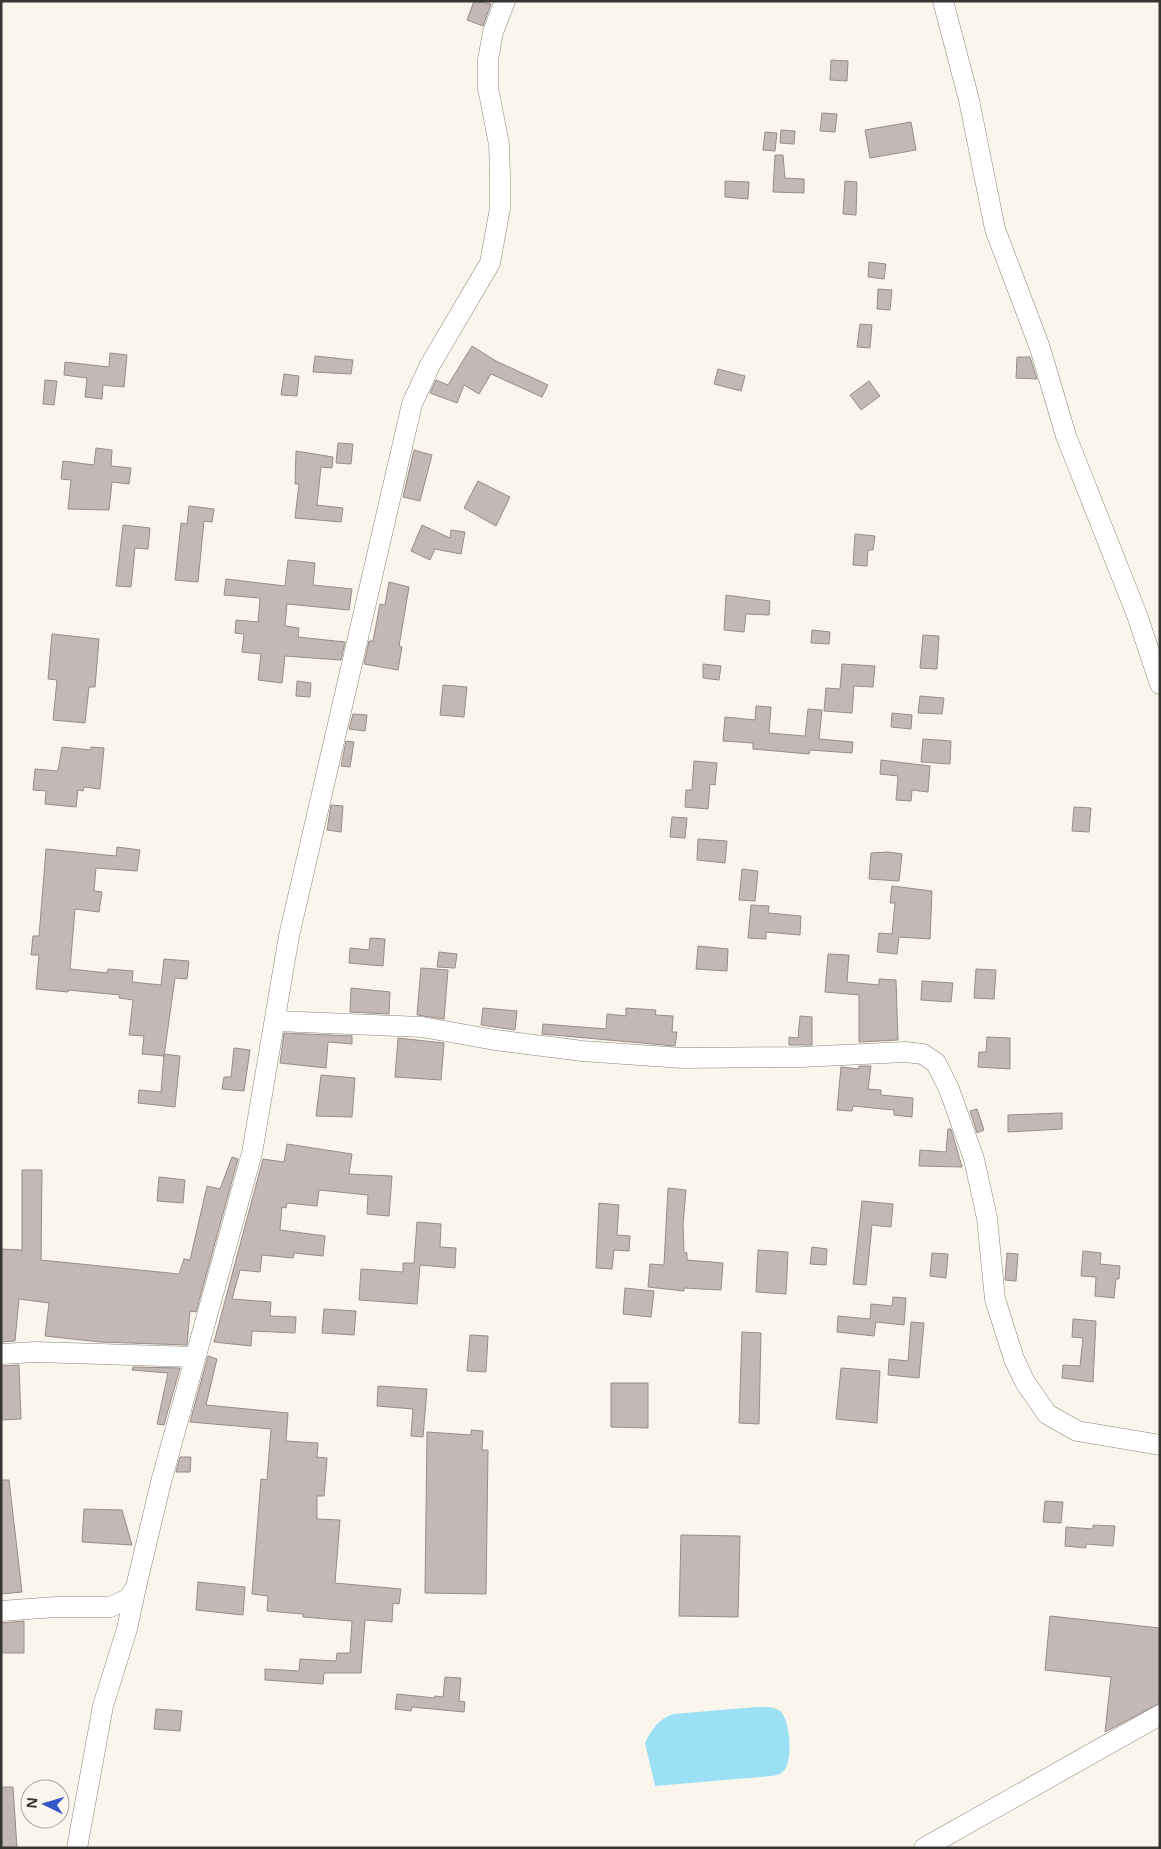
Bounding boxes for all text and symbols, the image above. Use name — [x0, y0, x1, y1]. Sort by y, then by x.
north arrow — [20, 1779, 70, 1829]
text: N — [22, 1796, 42, 1809]

